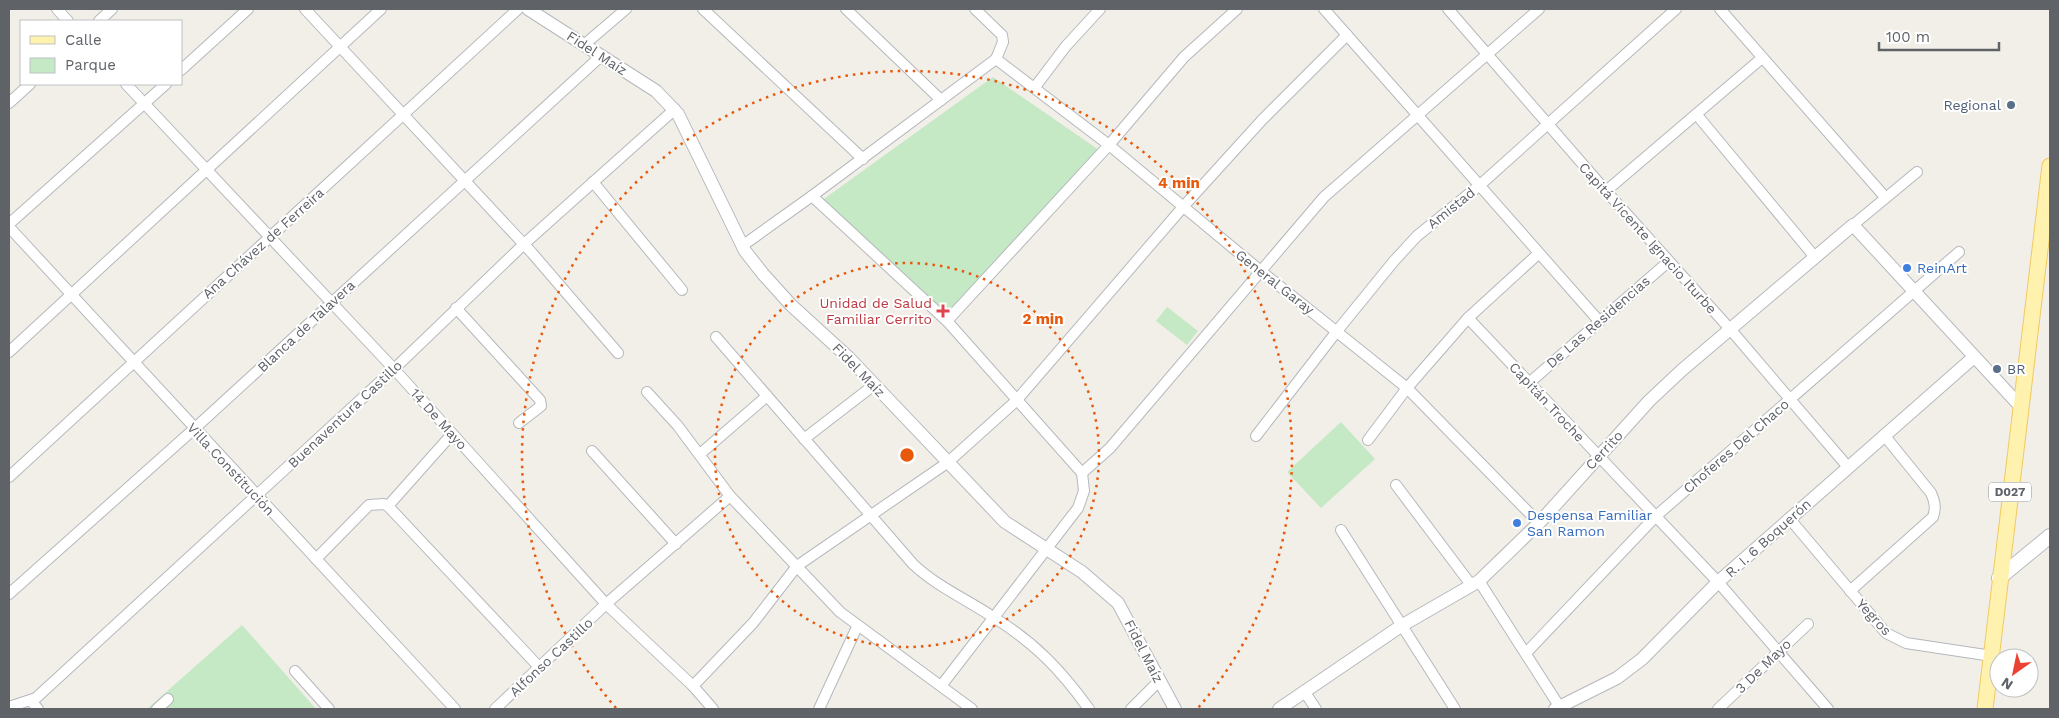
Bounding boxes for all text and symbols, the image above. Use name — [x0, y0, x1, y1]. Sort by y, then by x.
legend — [20, 20, 182, 85]
scale bar — [1879, 20, 1999, 52]
street label: Fidel Maíz — [564, 28, 630, 78]
text: 100 m — [1886, 28, 1930, 46]
text: Calle — [65, 31, 102, 49]
text: Parque — [65, 56, 116, 74]
place label: Regional — [1943, 97, 2002, 113]
marker: Regional — [2005, 99, 2017, 111]
street label: Capitá Vicente Ignacio Iturbe — [1576, 159, 1720, 317]
text: 4 min — [1158, 174, 1200, 192]
street label: Ana Chávez de Ferreira — [199, 184, 327, 302]
street label: Amistad — [1424, 184, 1478, 232]
street label: General Garay — [1233, 246, 1318, 318]
place label: ReinArt — [1917, 260, 1967, 276]
marker: ReinArt — [1901, 262, 1913, 274]
street label: De Las Residencias — [1543, 273, 1653, 371]
street label: Blanca de Talavera — [254, 277, 358, 375]
place label: Unidad de Salud Familiar Cerrito — [819, 295, 932, 327]
marker: Unidad de Salud Familiar Cerrito — [936, 304, 950, 318]
text: 2 min — [1022, 310, 1064, 328]
street label: Fidel Maíz — [829, 340, 889, 400]
street label: Buenaventura Castillo — [285, 357, 405, 471]
street label: Capitán Troche — [1506, 359, 1588, 445]
place label: BR — [2007, 361, 2025, 377]
marker: BR — [1991, 363, 2003, 375]
street label: 14 De Mayo — [407, 385, 471, 453]
street label: Choferes Del Chaco — [1680, 396, 1792, 496]
street label: Villa Constitución — [184, 419, 278, 519]
street label: Cerrito — [1582, 427, 1626, 473]
centre of rings — [898, 446, 916, 464]
road number: D027 — [1989, 482, 2031, 502]
street label: R. I. 6 Boquerón — [1722, 495, 1814, 581]
place label: Despensa Familiar San Ramon — [1527, 507, 1653, 539]
marker: Despensa Familiar San Ramon — [1511, 517, 1523, 529]
street label: Yegros — [1853, 596, 1895, 638]
street label: Alfonso Castillo — [506, 614, 596, 700]
street label: Fidel Maíz — [1121, 617, 1167, 685]
street label: 3 De Mayo — [1732, 636, 1794, 696]
north arrow — [1989, 648, 2039, 698]
text: N — [1998, 674, 2016, 693]

